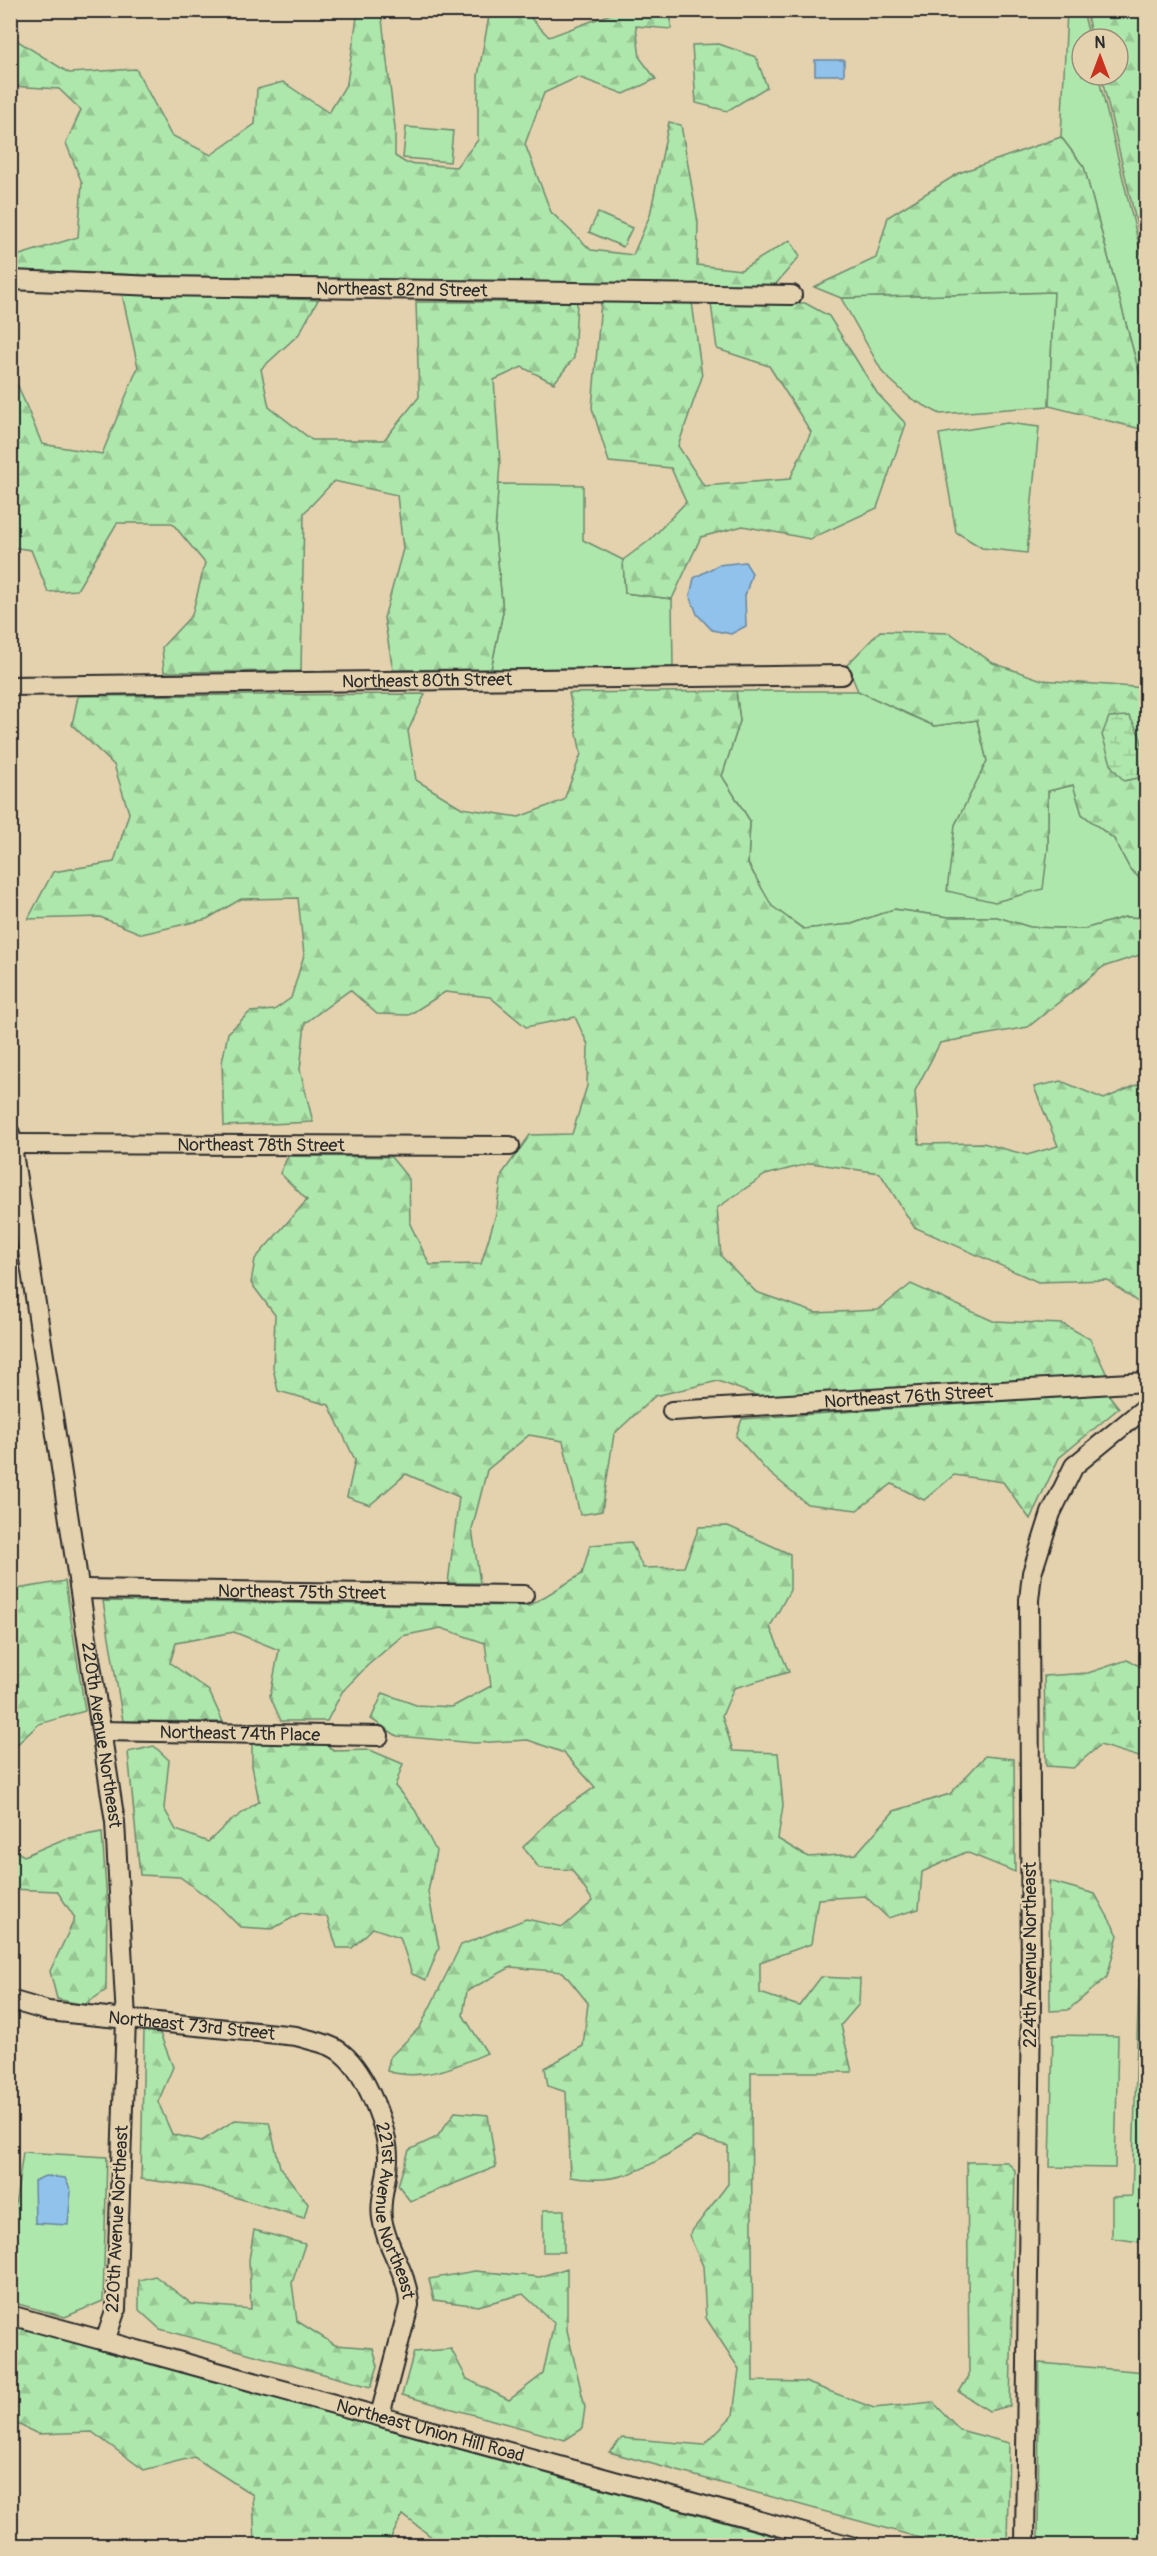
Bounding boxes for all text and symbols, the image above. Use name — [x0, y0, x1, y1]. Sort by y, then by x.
north arrow — [1070, 27, 1130, 87]
text: N — [1095, 33, 1106, 53]
street label: Northeast 82nd Street — [316, 277, 488, 303]
street label: Northeast 80th Street — [342, 668, 513, 694]
street label: Northeast 78th Street — [177, 1134, 346, 1157]
street label: Northeast 76th Street — [824, 1380, 994, 1414]
street label: Northeast 75th Street — [218, 1580, 387, 1605]
street label: 220th Avenue Northeast — [76, 1641, 126, 1829]
street label: Northeast 74th Place — [159, 1721, 321, 1747]
street label: 224th Avenue Northeast — [1019, 1861, 1042, 2048]
street label: Northeast 73rd Street — [107, 2006, 277, 2046]
street label: 221st Avenue Northeast — [369, 2120, 420, 2301]
street label: 220th Avenue Northeast — [101, 2124, 134, 2313]
street label: Northeast Union Hill Road — [334, 2394, 527, 2468]

